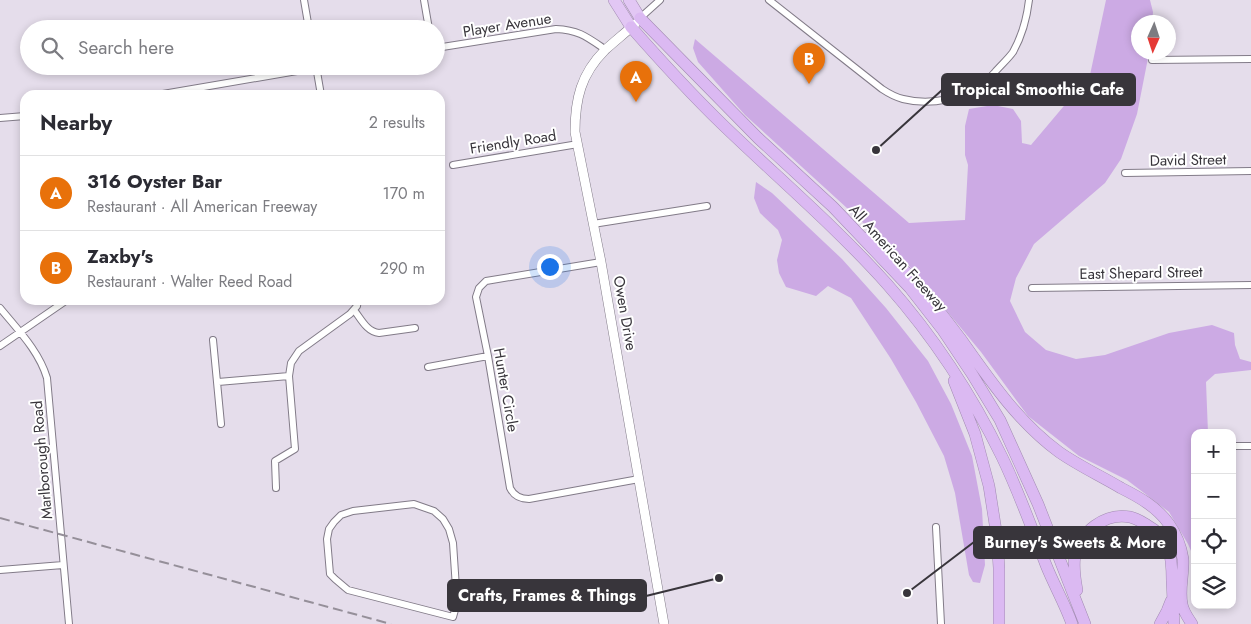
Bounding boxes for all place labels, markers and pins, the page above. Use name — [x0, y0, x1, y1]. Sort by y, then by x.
pin: B — [793, 43, 825, 84]
pin: A — [620, 61, 652, 102]
callout: Tropical Smoothie Cafe — [942, 74, 1135, 105]
callout: Burney's Sweets & More — [974, 527, 1176, 558]
callout: Crafts, Frames & Things — [448, 580, 646, 611]

